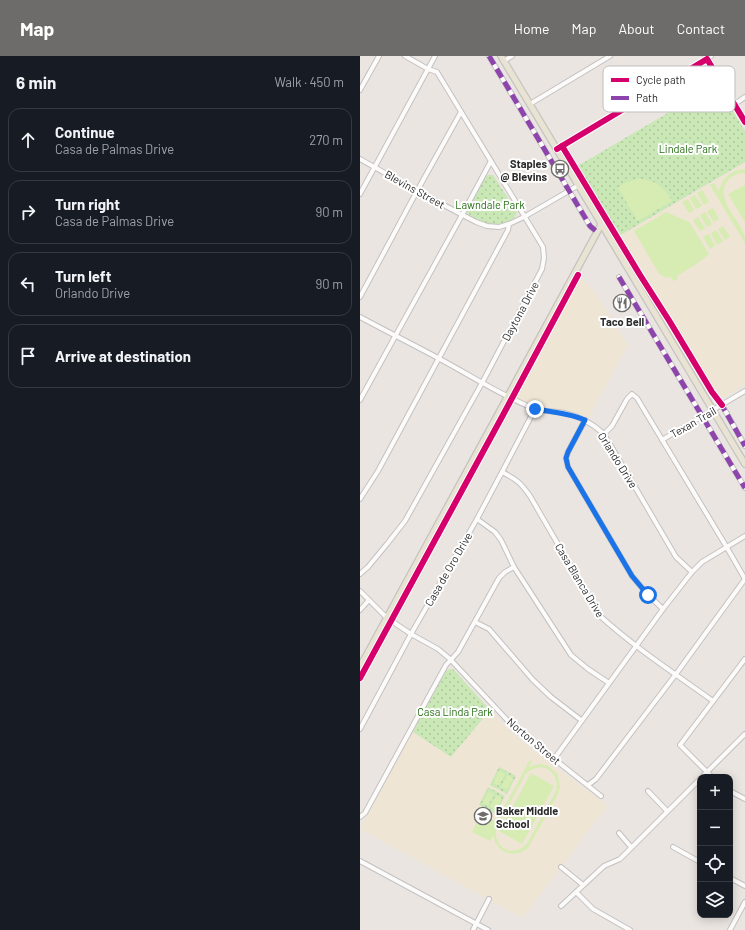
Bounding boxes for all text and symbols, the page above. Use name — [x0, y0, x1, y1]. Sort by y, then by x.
text: Map — [20, 17, 54, 40]
text: Home — [514, 20, 550, 37]
text: Map — [572, 20, 596, 37]
text: About — [618, 20, 655, 37]
text: Contact — [677, 20, 725, 37]
legend — [603, 66, 735, 112]
text: 6 min — [16, 72, 56, 92]
text: Cycle path — [636, 73, 686, 86]
text: Walk · 450 m — [275, 74, 344, 90]
text: Path — [636, 91, 658, 104]
text: Continue — [55, 123, 115, 141]
icon: ahead — [17, 129, 39, 151]
text: 270 m — [309, 132, 343, 148]
text: Casa de Palmas Drive — [55, 141, 174, 157]
park label: Lindale Park — [659, 142, 718, 155]
place label: Staples @ Blevins — [501, 157, 547, 183]
bus stop icon: Staples @ Blevins — [550, 159, 570, 179]
street label: Blevins Street — [383, 167, 447, 211]
text: Turn right — [55, 195, 120, 213]
park label: Lawndale Park — [455, 198, 525, 211]
icon: right — [17, 201, 39, 223]
text: 90 m — [316, 204, 343, 220]
text: Casa de Palmas Drive — [55, 213, 174, 229]
text: Turn left — [55, 267, 111, 285]
icon: left — [17, 273, 39, 295]
text: 90 m — [316, 276, 343, 292]
street label: Daytona Drive — [499, 279, 541, 343]
text: Orlando Drive — [55, 285, 130, 301]
restaurant icon: Taco Bell — [612, 293, 632, 313]
place label: Taco Bell — [600, 315, 644, 328]
icon: arrive — [17, 345, 39, 367]
text: Arrive at destination — [55, 347, 191, 365]
route end — [526, 400, 544, 418]
street label: Texan Trail — [668, 404, 718, 440]
street label: Orlando Drive — [596, 430, 640, 491]
street label: Casa de Oro Drive — [422, 530, 474, 608]
street label: Casa Blanca Drive — [553, 541, 607, 620]
route start — [639, 586, 657, 604]
park label: Casa Linda Park — [417, 705, 493, 718]
street label: Norton Street — [505, 715, 563, 767]
map controls — [697, 774, 733, 918]
button: + — [697, 774, 733, 810]
place label: Baker Middle School — [496, 804, 558, 830]
school or university icon: Baker Middle School — [473, 806, 493, 826]
button: − — [697, 810, 733, 846]
button: locate — [697, 846, 733, 882]
button: layers — [697, 882, 733, 918]

